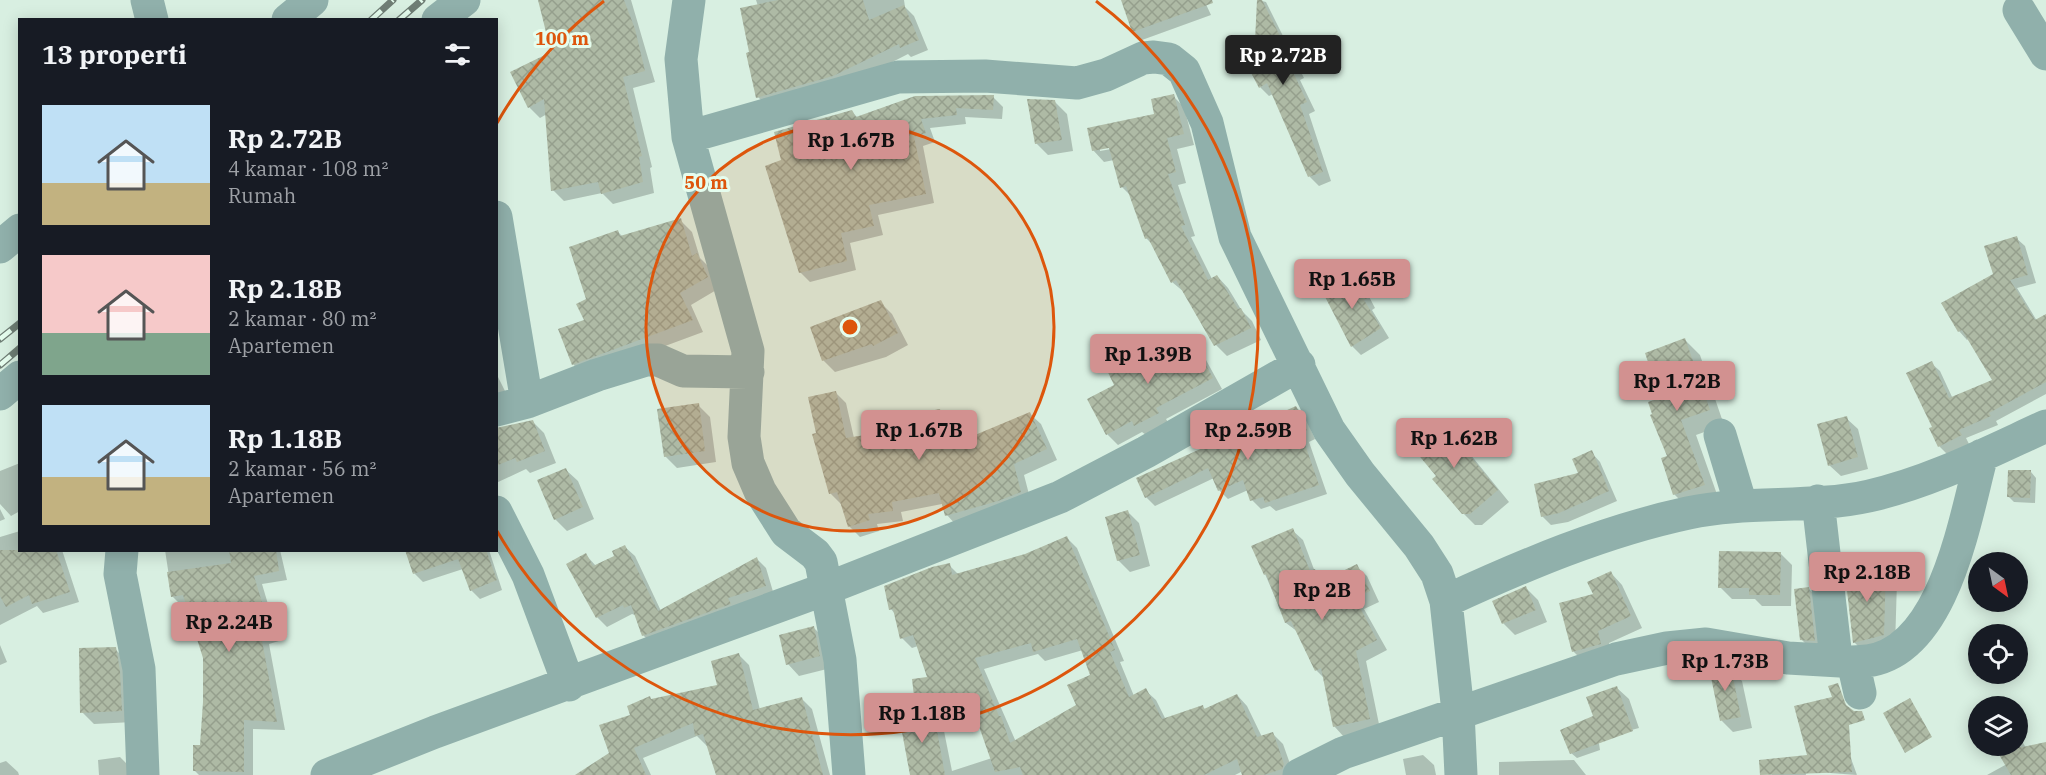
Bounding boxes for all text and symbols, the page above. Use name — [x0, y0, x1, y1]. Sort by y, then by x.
text: 100 m — [535, 27, 590, 50]
pin: Rp 2.72B — [1221, 35, 1345, 86]
text: 13 properti — [42, 37, 187, 71]
icon: filters — [441, 38, 474, 71]
text: Rp 2.72B — [1239, 41, 1327, 68]
pin: Rp 1.67B — [789, 120, 913, 171]
text: Rp 2.72B — [228, 121, 342, 155]
text: Rp 1.67B — [807, 126, 895, 153]
icon: home — [90, 129, 162, 201]
text: 4 kamar · 108 m² — [228, 155, 388, 182]
text: 50 m — [684, 171, 728, 194]
text: Rumah — [228, 182, 296, 209]
pin: Rp 1.65B — [1290, 259, 1414, 310]
text: Rp 1.65B — [1308, 265, 1396, 292]
text: Rp 2.18B — [228, 271, 342, 305]
icon: home — [90, 279, 162, 351]
text: 2 kamar · 80 m² — [228, 305, 376, 332]
centre of rings — [840, 317, 860, 337]
text: Apartemen — [228, 332, 334, 359]
pin: Rp 1.39B — [1086, 334, 1210, 385]
text: Rp 1.39B — [1104, 340, 1192, 367]
pin: Rp 1.72B — [1615, 361, 1739, 412]
text: Rp 1.72B — [1633, 367, 1721, 394]
pin: Rp 1.67B — [857, 410, 981, 461]
pin: Rp 2.59B — [1186, 410, 1310, 461]
text: Rp 1.67B — [875, 416, 963, 443]
text: Rp 2.59B — [1204, 416, 1292, 443]
pin: Rp 1.62B — [1392, 418, 1516, 469]
text: Rp 1.18B — [228, 421, 342, 455]
text: Rp 1.62B — [1410, 424, 1498, 451]
icon: home — [90, 429, 162, 501]
text: 2 kamar · 56 m² — [228, 455, 376, 482]
text: Apartemen — [228, 482, 334, 509]
pin: Rp 2.18B — [1805, 552, 1929, 603]
north arrow — [1968, 552, 2028, 612]
map controls — [1968, 552, 2028, 756]
text: Rp 2.18B — [1823, 558, 1911, 585]
pin: Rp 2B — [1280, 570, 1364, 621]
text: Rp 2B — [1293, 576, 1351, 603]
pin: Rp 2.24B — [167, 602, 291, 653]
text: Rp 2.24B — [185, 608, 273, 635]
button: locate — [1968, 624, 2028, 684]
pin: Rp 1.73B — [1663, 641, 1787, 692]
text: Rp 1.73B — [1681, 647, 1769, 674]
pin: Rp 1.18B — [860, 693, 984, 744]
button: layers — [1968, 696, 2028, 756]
text: Rp 1.18B — [878, 699, 966, 726]

